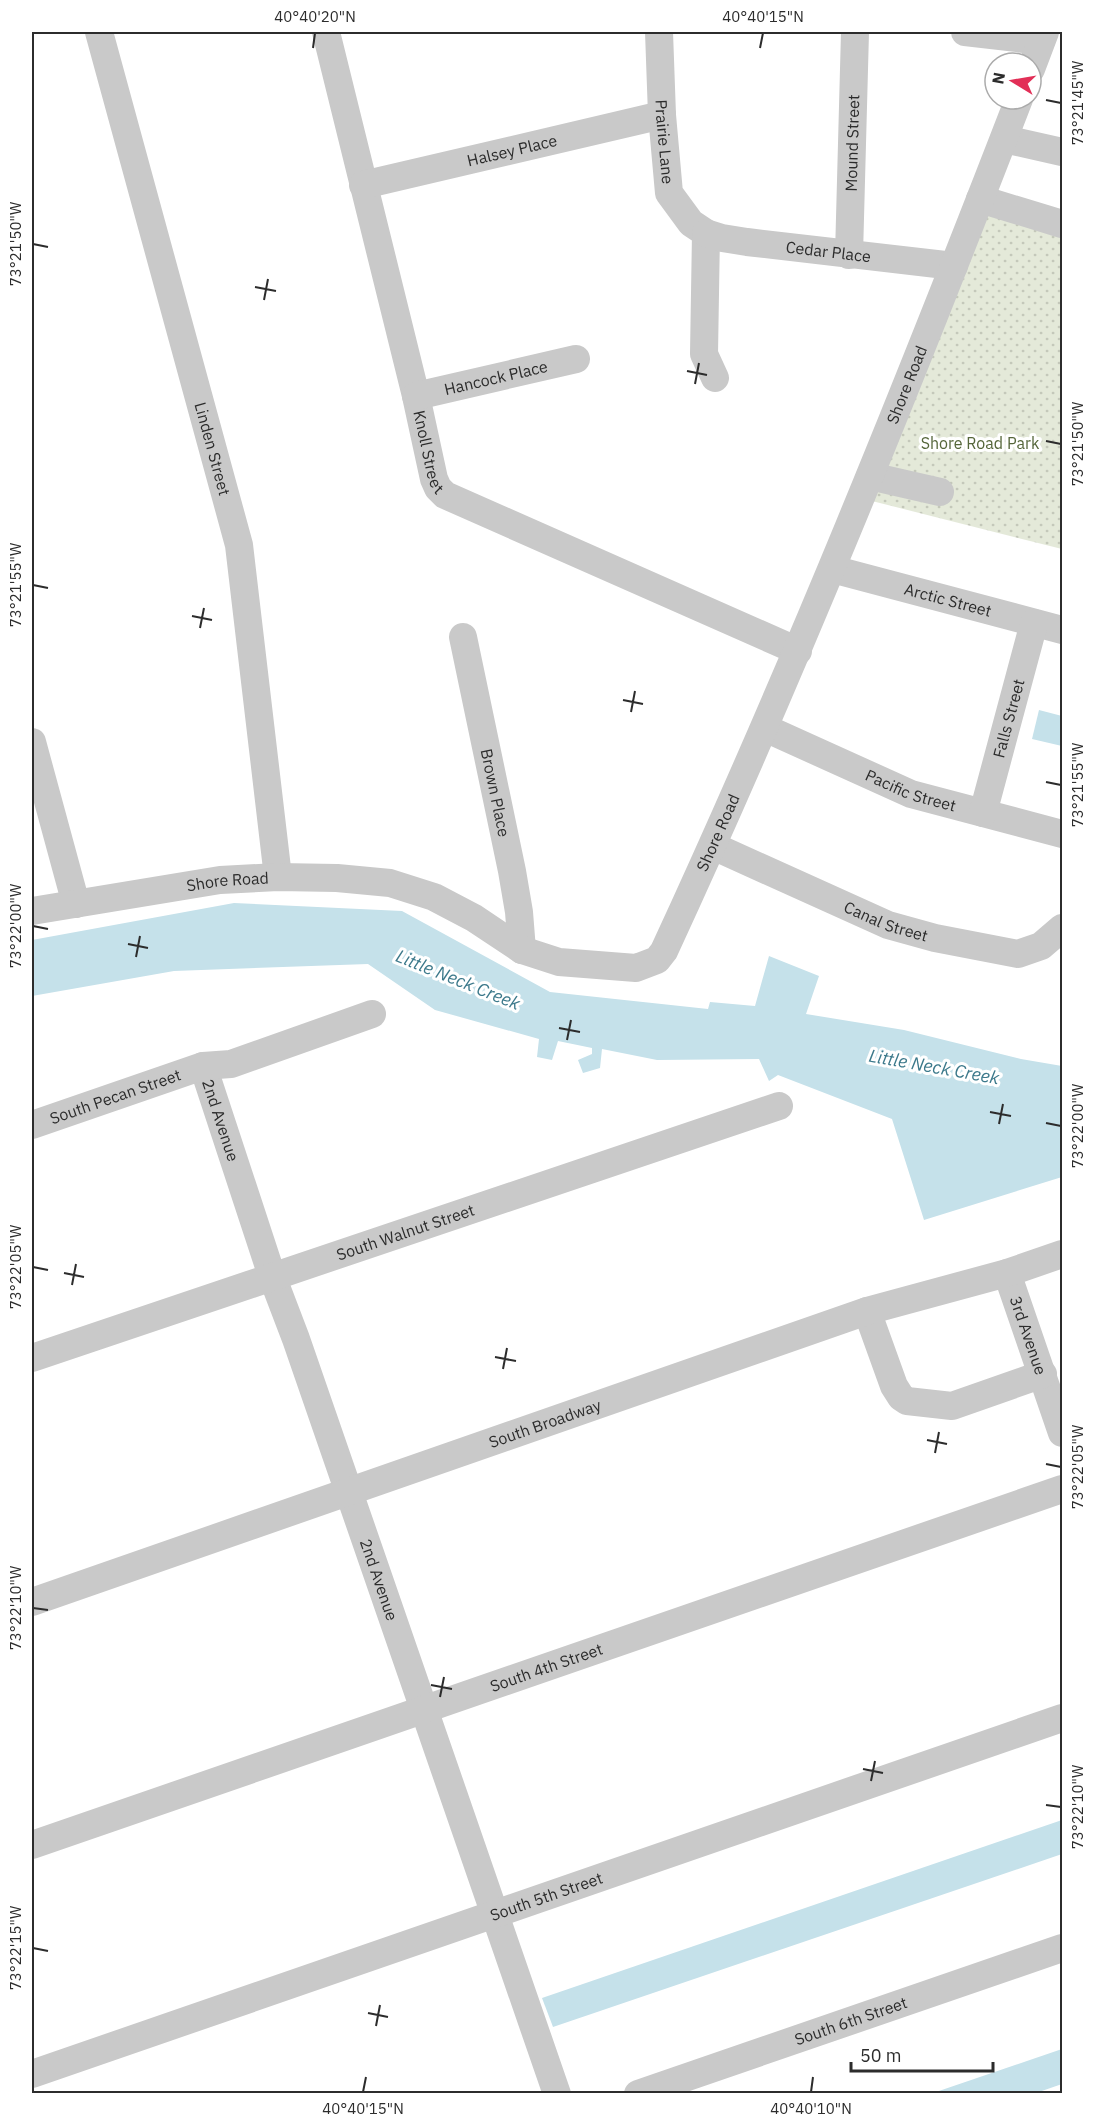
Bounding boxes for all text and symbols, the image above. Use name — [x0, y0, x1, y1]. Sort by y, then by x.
text: 40°40'20"N — [274, 7, 356, 26]
text: 40°40'15"N — [722, 7, 804, 26]
north arrow — [983, 51, 1043, 111]
text: 73°21'45"W — [1068, 60, 1087, 145]
text: N — [987, 71, 1009, 86]
street label: Mound Street — [841, 94, 863, 192]
street label: Prairie Lane — [651, 99, 678, 185]
street label: Halsey Place — [465, 130, 559, 170]
text: 73°21'50"W — [6, 201, 25, 286]
street label: Cedar Place — [785, 237, 872, 266]
street label: Shore Road — [882, 343, 931, 427]
street label: Hancock Place — [442, 356, 550, 399]
street label: Linden Street — [190, 400, 235, 498]
text: 73°21'50"W — [1068, 401, 1087, 486]
street label: Knoll Street — [409, 408, 448, 498]
park label: Shore Road Park — [921, 433, 1040, 453]
text: 73°21'55"W — [6, 542, 25, 627]
street label: Arctic Street — [902, 579, 994, 621]
street label: Falls Street — [988, 677, 1029, 760]
text: 73°21'55"W — [1068, 742, 1087, 827]
street label: Brown Place — [477, 747, 515, 839]
street label: Pacific Street — [862, 765, 958, 816]
street label: Shore Road — [692, 791, 744, 874]
street label: Shore Road — [185, 867, 269, 895]
text: 73°22'00"W — [6, 883, 25, 968]
street label: Canal Street — [841, 897, 930, 946]
water label: Little Neck Creek — [393, 944, 524, 1015]
water label: Little Neck Creek — [867, 1044, 1002, 1089]
street label: South Pecan Street — [47, 1064, 183, 1128]
street label: 2nd Avenue — [198, 1077, 244, 1164]
text: 73°22'00"W — [1068, 1083, 1087, 1168]
street label: South Walnut Street — [334, 1200, 477, 1265]
text: 73°22'05"W — [6, 1224, 25, 1309]
street label: 3rd Avenue — [1006, 1293, 1051, 1378]
street label: South Broadway — [486, 1395, 604, 1452]
text: 73°22'05"W — [1068, 1424, 1087, 1509]
street label: 2nd Avenue — [356, 1536, 403, 1623]
text: 73°22'10"W — [6, 1565, 25, 1650]
street label: South 4th Street — [487, 1639, 605, 1696]
text: 73°22'10"W — [1068, 1764, 1087, 1849]
street label: South 5th Street — [487, 1868, 605, 1925]
text: 73°22'15"W — [6, 1905, 25, 1990]
street label: South 6th Street — [792, 1992, 910, 2049]
scale bar — [851, 2035, 994, 2073]
text: 50 m — [860, 2044, 902, 2067]
text: 40°40'15"N — [322, 2099, 404, 2118]
text: 40°40'10"N — [770, 2099, 852, 2118]

